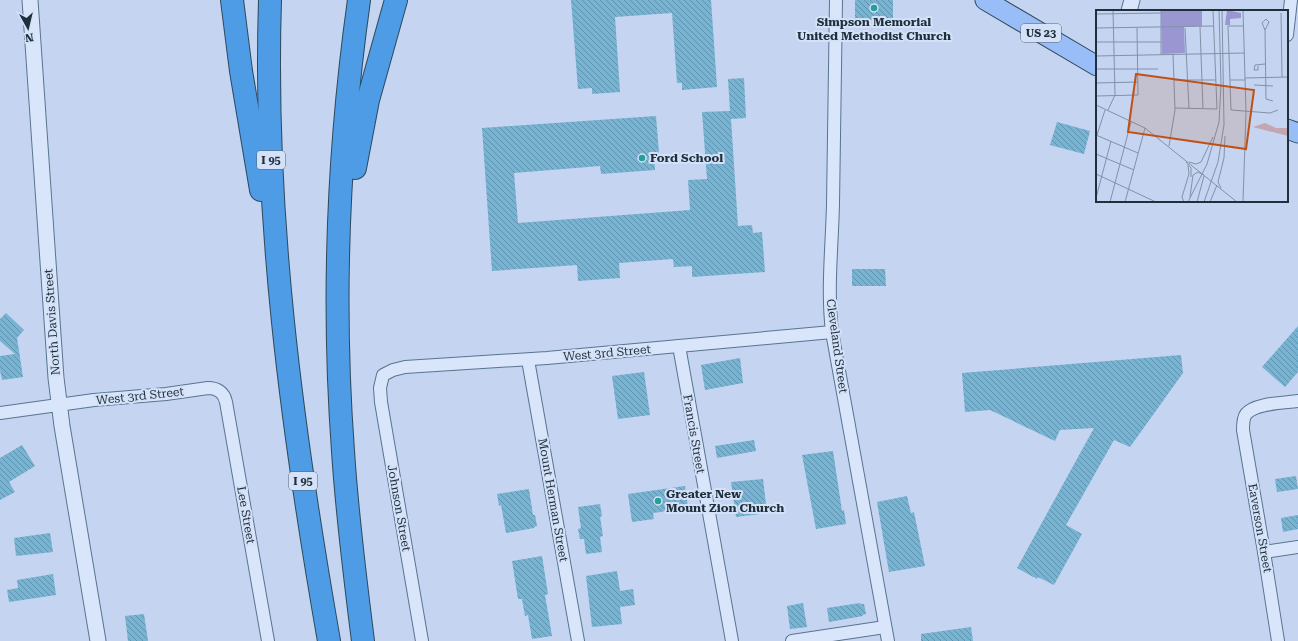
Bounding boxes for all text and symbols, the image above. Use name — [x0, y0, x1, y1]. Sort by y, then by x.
marker: Simpson Memorial United Methodist Church — [869, 3, 879, 13]
north arrow — [8, 8, 48, 48]
inset map — [1096, 10, 1288, 202]
place label: Simpson Memorial United Methodist Church — [797, 15, 951, 43]
road number: US 23 — [1021, 24, 1061, 42]
text: N — [24, 30, 34, 45]
road number: I 95 — [257, 151, 285, 169]
place label: Ford School — [650, 151, 723, 165]
marker: Ford School — [637, 153, 647, 163]
street label: North Davis Street — [41, 268, 63, 376]
street label: Cleveland Street — [823, 298, 851, 395]
street label: West 3rd Street — [562, 342, 652, 364]
street label: West 3rd Street — [95, 384, 185, 408]
street label: Francis Street — [680, 393, 708, 475]
street label: Mount Herman Street — [535, 437, 571, 564]
street label: Johnson Street — [384, 464, 414, 553]
road number: I 95 — [289, 472, 317, 490]
street label: Eaverson Street — [1245, 482, 1275, 574]
street label: Lee Street — [234, 485, 258, 545]
place label: Greater New Mount Zion Church — [666, 487, 784, 515]
marker: Greater New Mount Zion Church — [653, 496, 663, 506]

